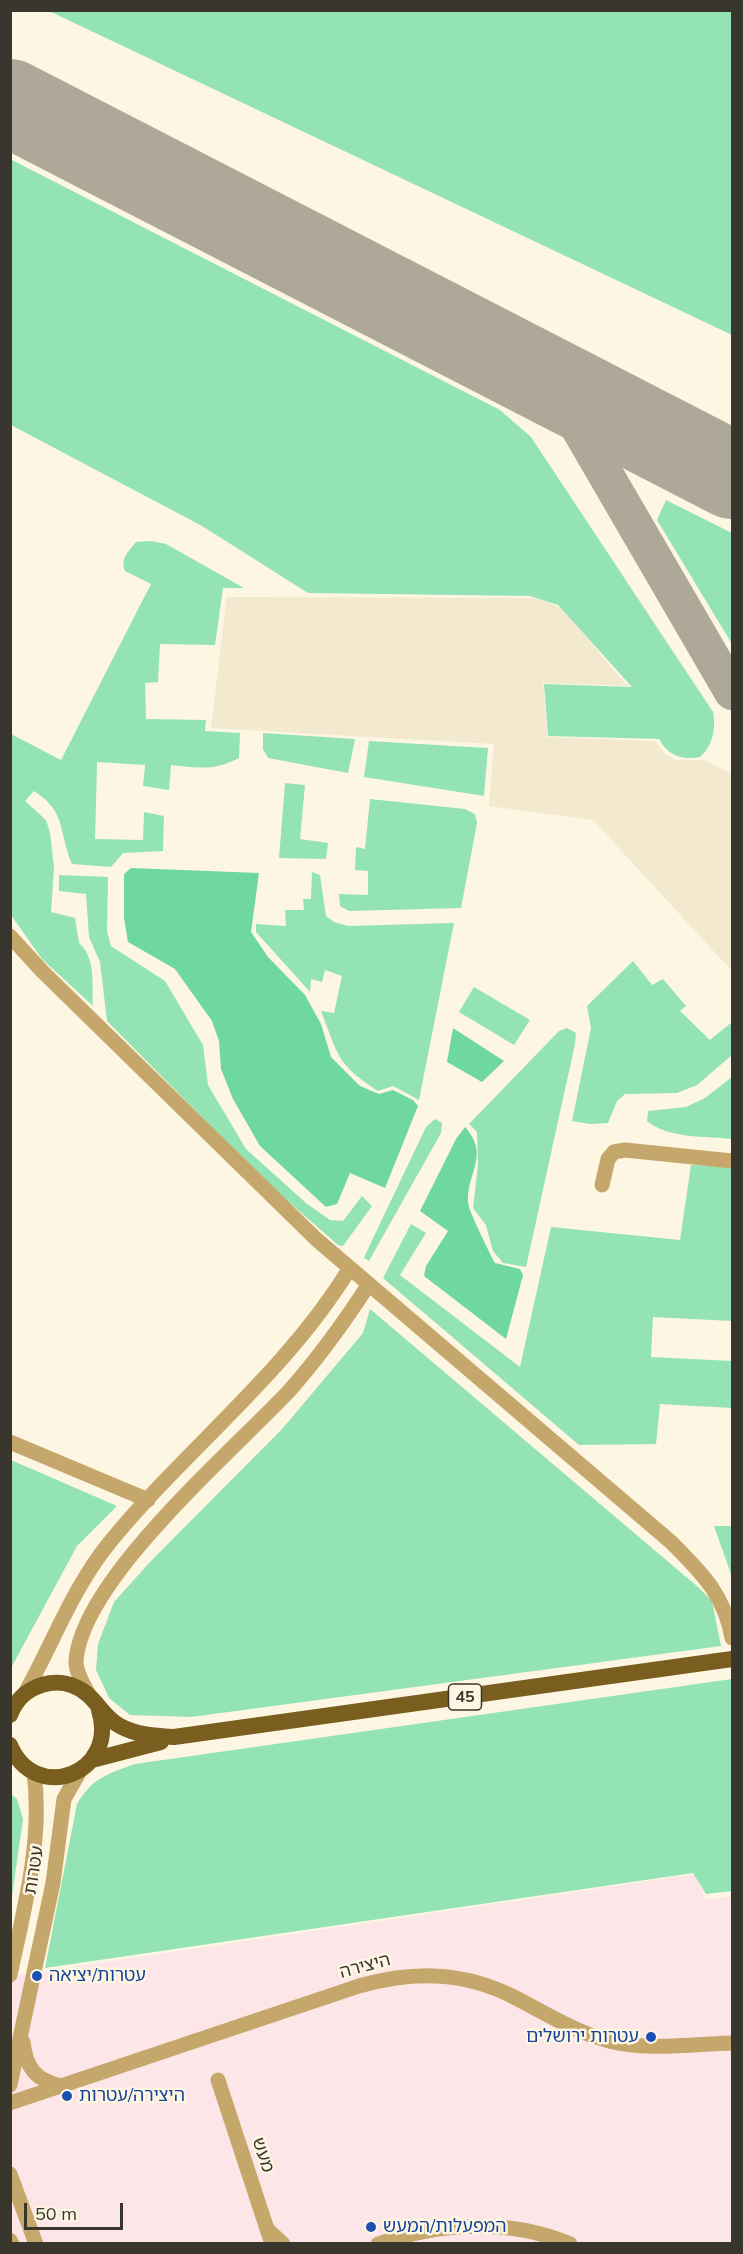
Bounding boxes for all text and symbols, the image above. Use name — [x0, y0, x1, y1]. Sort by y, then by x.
road number: 45 — [448, 1684, 482, 1710]
street label: עטרות — [20, 1844, 48, 1896]
street label: היצירה — [337, 1949, 393, 1983]
place label: עטרות/יציאה — [49, 1965, 146, 1987]
marker: עטרות/יציאה — [30, 1969, 44, 1983]
place label: עטרות ירושלים — [526, 2026, 639, 2048]
marker: עטרות ירושלים — [644, 2030, 658, 2044]
place label: היצירה/עטרות — [79, 2085, 185, 2107]
marker: היצירה/עטרות — [60, 2089, 74, 2103]
street label: מעש — [247, 2135, 279, 2175]
scale bar — [27, 2191, 126, 2229]
text: 50 m — [35, 2202, 77, 2225]
place label: המפעלות/המעש — [383, 2216, 506, 2238]
marker: המפעלות/המעש — [364, 2220, 378, 2234]

